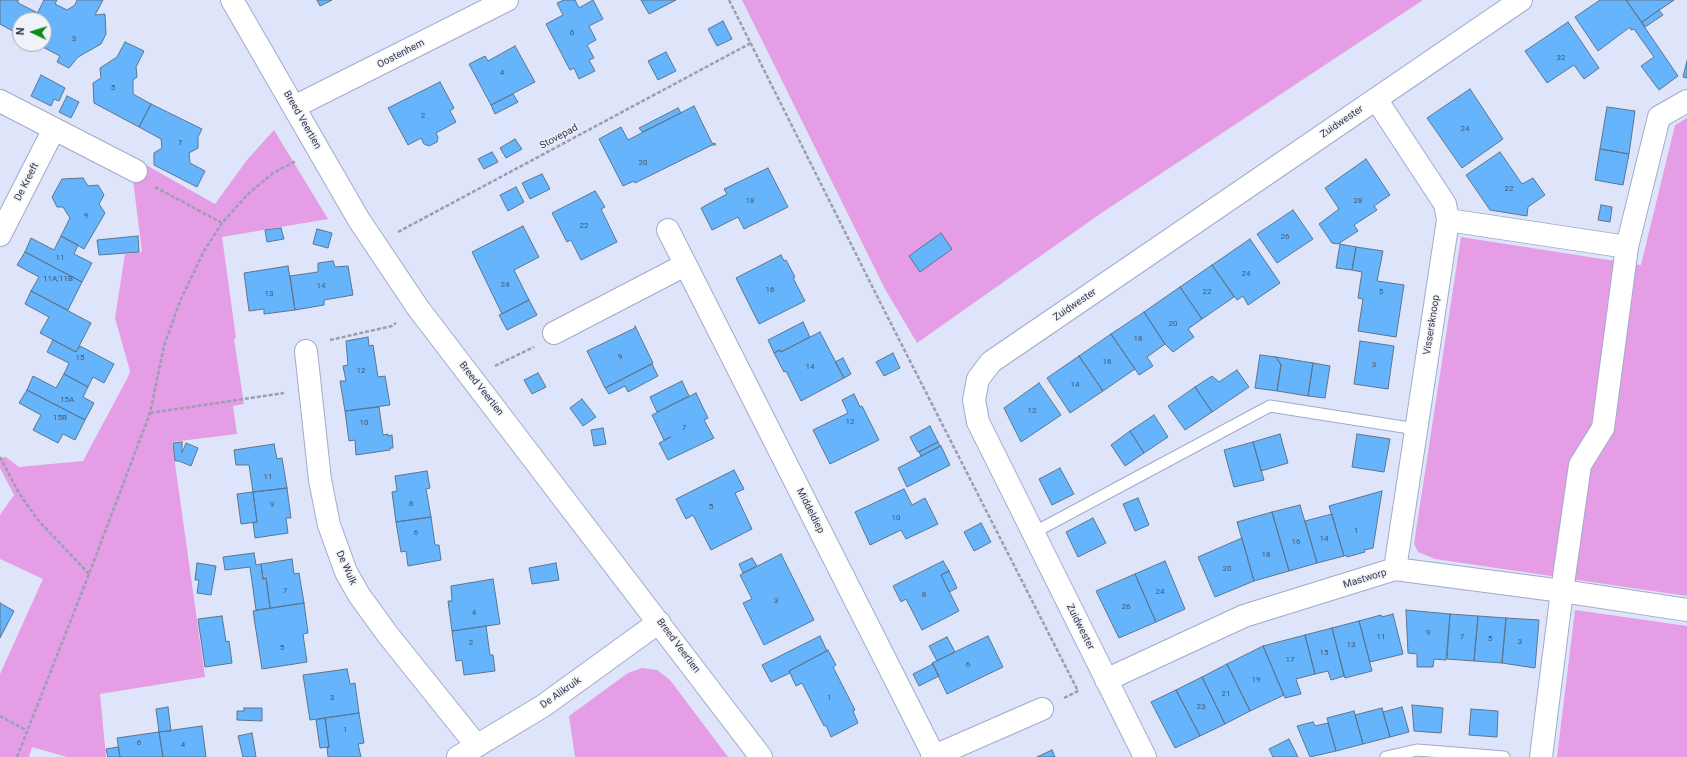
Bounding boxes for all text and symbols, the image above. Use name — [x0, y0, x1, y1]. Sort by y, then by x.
north arrow — [12, 12, 52, 52]
text: N — [14, 27, 27, 36]
house number: 6 — [570, 28, 574, 38]
house number: 3 — [72, 34, 76, 44]
street label: Oostenhem — [375, 37, 427, 71]
house number: 32 — [1557, 53, 1565, 63]
house number: 4 — [500, 68, 504, 78]
house number: 5 — [111, 83, 115, 93]
street label: Breed Veertien — [281, 89, 323, 151]
street label: Zuidwester — [1318, 103, 1366, 141]
house number: 2 — [421, 111, 425, 121]
street label: Stovepad — [538, 122, 580, 152]
house number: 24 — [1461, 124, 1469, 134]
house number: 7 — [178, 138, 182, 148]
house number: 20 — [639, 158, 647, 168]
street label: De Kreeft — [12, 161, 42, 203]
house number: 22 — [1505, 184, 1513, 194]
house number: 18 — [746, 196, 754, 206]
house number: 28 — [1354, 196, 1362, 206]
house number: 9 — [84, 211, 88, 221]
house number: 22 — [580, 221, 588, 231]
house number: 26 — [1281, 232, 1289, 242]
house number: 11 — [56, 253, 64, 263]
house number: 24 — [1242, 269, 1250, 279]
house number: 11A;11B — [43, 274, 73, 284]
house number: 24 — [501, 280, 509, 290]
house number: 14 — [317, 281, 325, 291]
house number: 16 — [766, 285, 774, 295]
street label: Zuidwester — [1051, 286, 1099, 324]
house number: 22 — [1203, 287, 1211, 297]
house number: 5 — [1379, 287, 1383, 297]
house number: 13 — [265, 289, 273, 299]
street label: Vissersknoop — [1421, 294, 1443, 356]
house number: 20 — [1169, 319, 1177, 329]
house number: 18 — [1134, 334, 1142, 344]
house number: 9 — [618, 352, 622, 362]
house number: 15 — [76, 353, 84, 363]
house number: 16 — [1103, 357, 1111, 367]
street label: Breed Veertien — [456, 360, 506, 418]
house number: 3 — [1372, 360, 1376, 370]
house number: 14 — [806, 362, 814, 372]
house number: 12 — [357, 366, 365, 376]
house number: 14 — [1071, 380, 1079, 390]
house number: 15A — [60, 395, 74, 405]
house number: 12 — [1028, 406, 1036, 416]
house number: 15B — [53, 413, 67, 423]
house number: 12 — [846, 417, 854, 427]
house number: 10 — [360, 418, 368, 428]
house number: 7 — [682, 423, 686, 433]
house number: 11 — [264, 472, 272, 482]
street label: Middeldiep — [793, 486, 827, 536]
house number: 8 — [409, 499, 413, 509]
house number: 9 — [270, 500, 274, 510]
house number: 5 — [709, 502, 713, 512]
house number: 10 — [892, 513, 900, 523]
house number: 1 — [1354, 526, 1358, 536]
house number: 6 — [414, 528, 418, 538]
house number: 14 — [1320, 534, 1328, 544]
house number: 16 — [1292, 537, 1300, 547]
street label: De Wulk — [333, 549, 359, 587]
house number: 18 — [1262, 550, 1270, 560]
house number: 20 — [1223, 564, 1231, 574]
street label: Mastworp — [1342, 567, 1388, 591]
house number: 7 — [283, 586, 287, 596]
house number: 24 — [1156, 587, 1164, 597]
house number: 8 — [922, 590, 926, 600]
house number: 3 — [774, 596, 778, 606]
street label: Zuidwester — [1063, 602, 1097, 652]
house number: 26 — [1122, 602, 1130, 612]
house number: 4 — [472, 608, 476, 618]
street label: Breed Veertien — [654, 616, 702, 676]
house number: 9 — [1426, 628, 1430, 638]
house number: 11 — [1377, 632, 1385, 642]
house number: 7 — [1460, 632, 1464, 642]
house number: 5 — [1488, 634, 1492, 644]
house number: 3 — [1518, 637, 1522, 647]
house number: 2 — [469, 638, 473, 648]
house number: 13 — [1347, 640, 1355, 650]
house number: 5 — [280, 643, 284, 653]
house number: 15 — [1320, 648, 1328, 658]
house number: 17 — [1286, 655, 1294, 665]
house number: 6 — [966, 660, 970, 670]
street label: De Alikruik — [538, 675, 584, 711]
house number: 19 — [1252, 675, 1260, 685]
house number: 21 — [1222, 689, 1230, 699]
house number: 3 — [330, 693, 334, 703]
house number: 1 — [827, 693, 831, 703]
house number: 23 — [1197, 702, 1205, 712]
house number: 1 — [343, 725, 347, 735]
house number: 6 — [137, 738, 141, 748]
house number: 4 — [181, 740, 185, 750]

